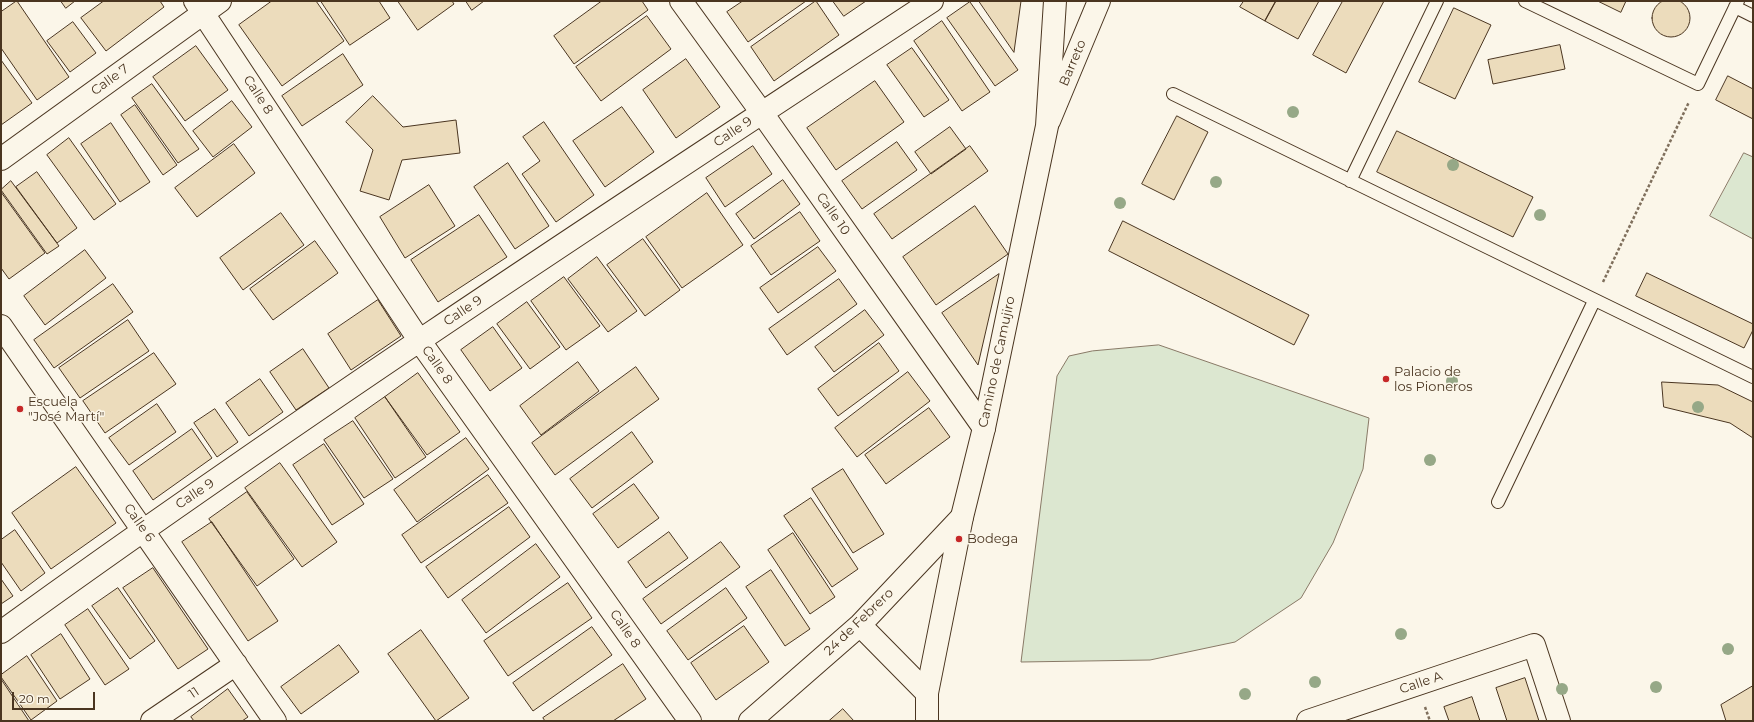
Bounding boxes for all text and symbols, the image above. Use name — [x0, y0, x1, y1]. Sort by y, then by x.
street label: Barreto — [1056, 38, 1090, 88]
street label: Calle 7 — [88, 61, 132, 99]
street label: Calle 8 — [240, 73, 276, 117]
street label: Calle 9 — [711, 114, 755, 150]
street label: Calle 10 — [813, 190, 853, 238]
street label: Calle 9 — [441, 293, 485, 329]
street label: Camino de Camujiro — [975, 295, 1019, 429]
street label: Calle 8 — [418, 343, 456, 387]
place label: Palacio de los Pioneros — [1394, 364, 1473, 395]
marker: Palacio de los Pioneros — [1381, 374, 1391, 384]
place label: Escuela "José Martí" — [28, 394, 104, 425]
marker: Escuela "José Martí" — [15, 404, 25, 414]
street label: Calle 9 — [173, 476, 217, 512]
street label: Calle 6 — [120, 501, 158, 545]
place label: Bodega — [967, 531, 1018, 547]
marker: Bodega — [954, 534, 964, 544]
street label: 24 de Febrero — [821, 585, 897, 659]
street label: Calle 8 — [606, 607, 644, 651]
street label: Calle A — [1397, 668, 1445, 698]
scale bar — [14, 684, 97, 710]
street label: 11 — [186, 684, 202, 702]
text: 20 m — [19, 691, 50, 706]

